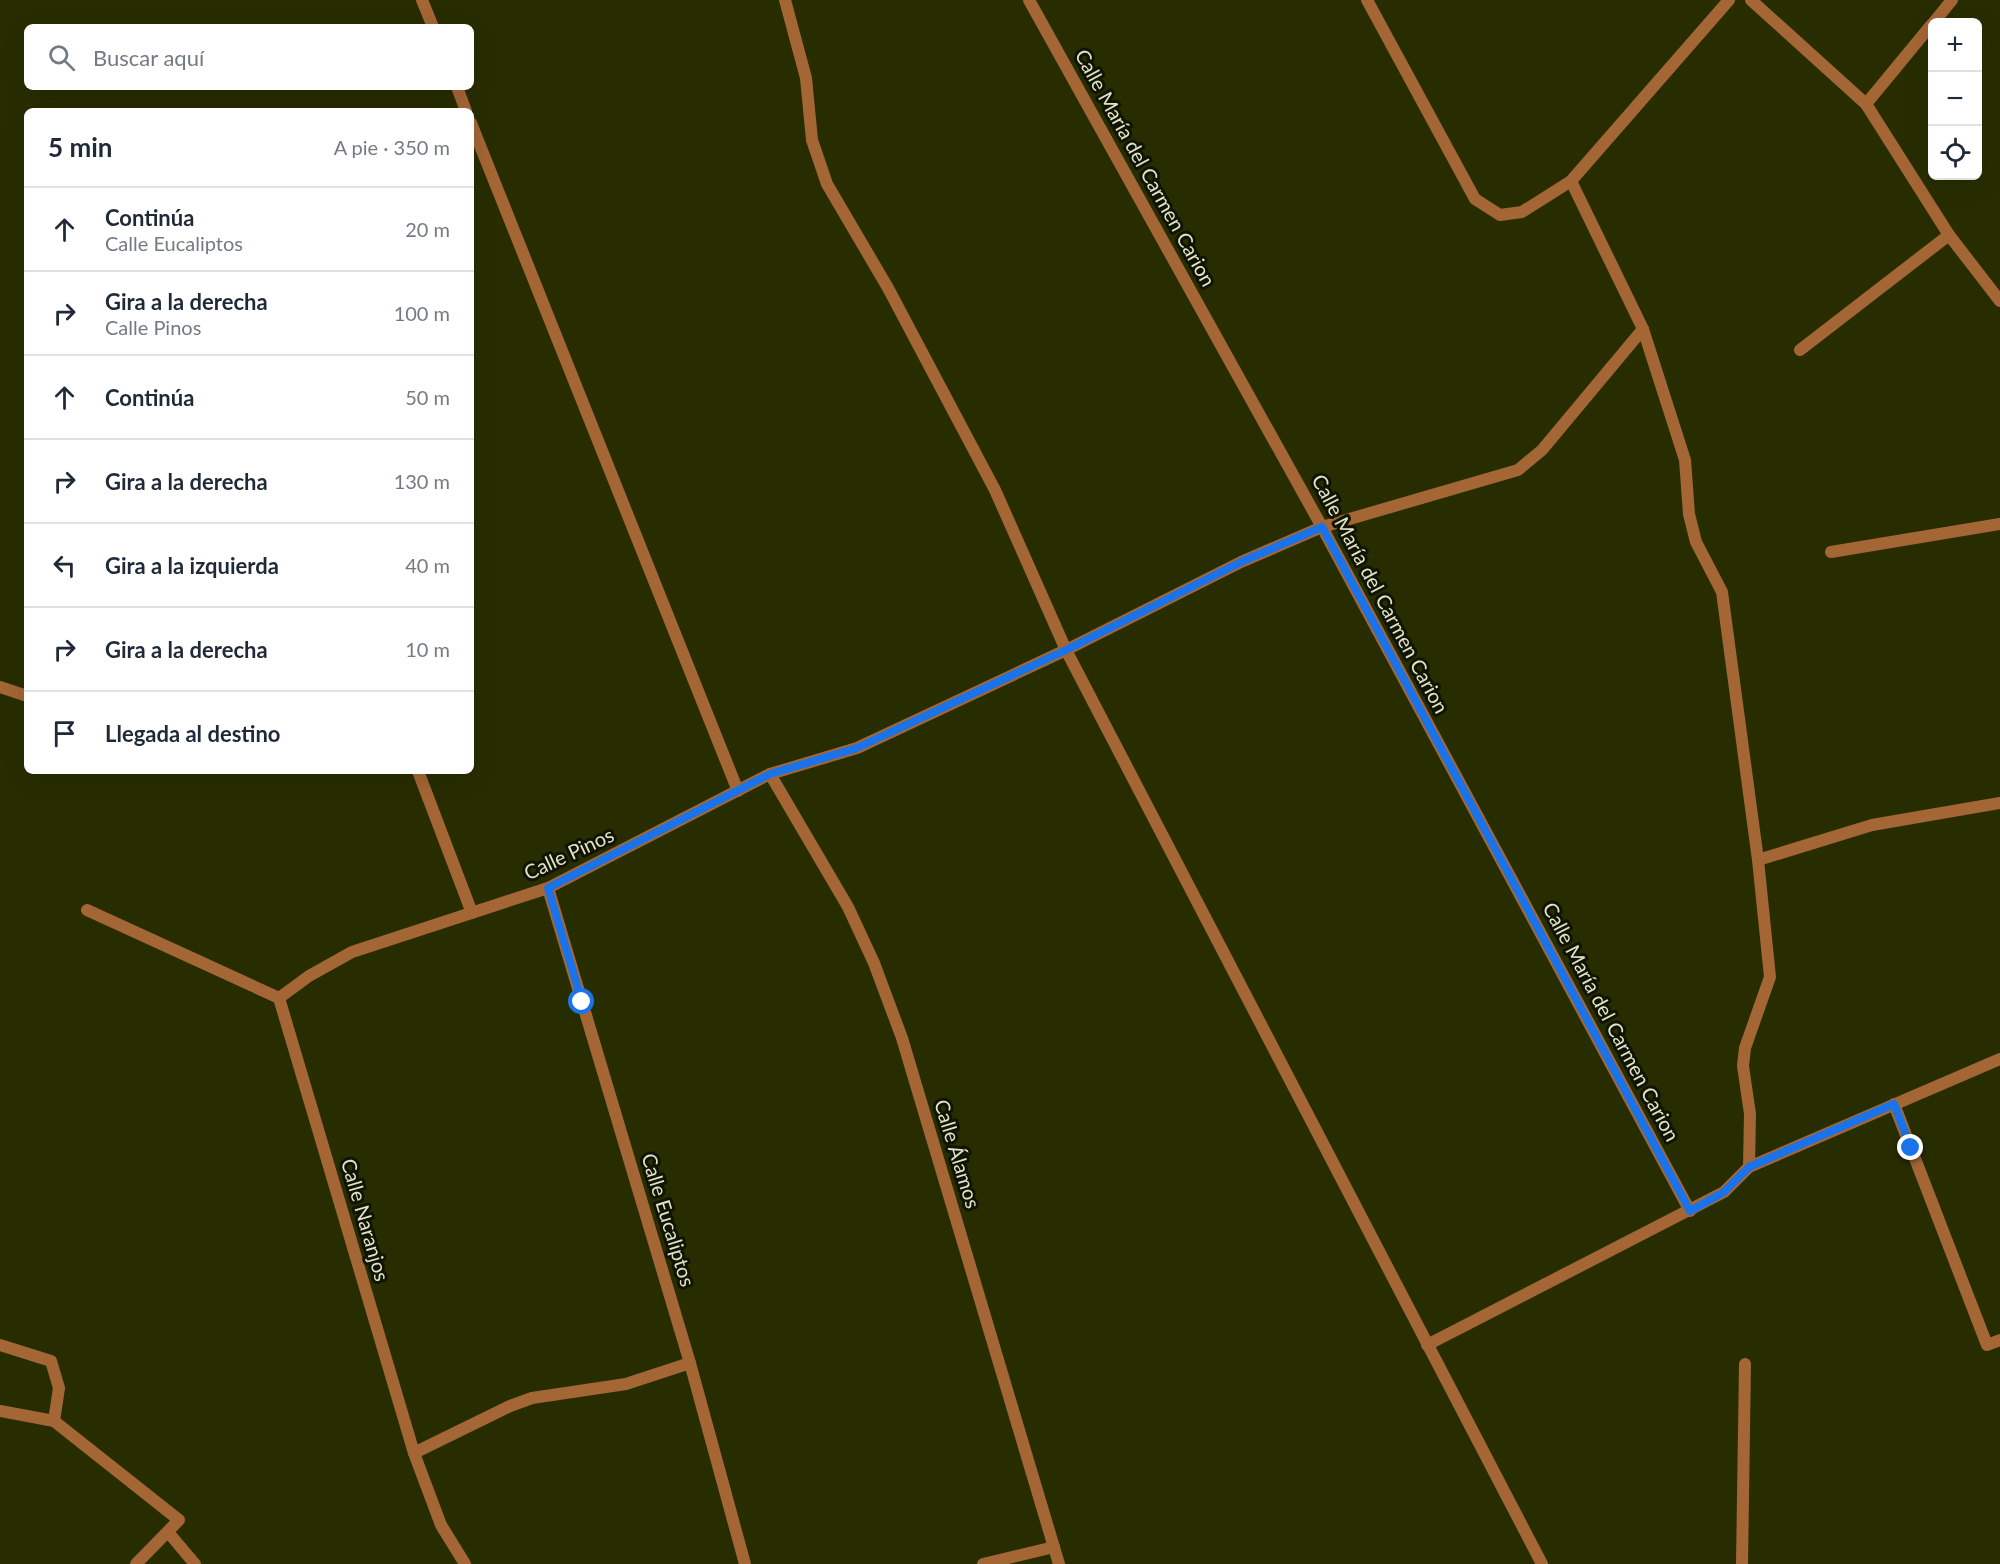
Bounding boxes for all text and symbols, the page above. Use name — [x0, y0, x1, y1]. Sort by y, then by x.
map controls — [1928, 18, 1982, 180]
button: + — [1928, 18, 1982, 72]
search box — [24, 24, 474, 90]
icon: search — [45, 41, 78, 74]
text: Buscar aquí — [93, 44, 204, 71]
street label: Calle María del Carmen Carion — [1071, 45, 1221, 290]
button: − — [1928, 72, 1982, 126]
button: locate — [1928, 126, 1982, 180]
text: 5 min — [48, 131, 112, 163]
text: A pie · 350 m — [334, 135, 450, 159]
text: Continúa — [105, 204, 194, 231]
icon: ahead — [48, 213, 81, 246]
text: 20 m — [405, 217, 450, 241]
text: Calle Eucaliptos — [105, 231, 243, 255]
text: Gira a la derecha — [105, 288, 268, 315]
icon: right — [48, 297, 81, 330]
text: 100 m — [394, 301, 450, 325]
text: Calle Pinos — [105, 315, 201, 339]
icon: ahead — [48, 381, 81, 414]
text: Continúa — [105, 384, 194, 411]
text: 50 m — [405, 385, 450, 409]
icon: right — [48, 465, 81, 498]
text: Gira a la derecha — [105, 468, 268, 495]
text: 130 m — [394, 469, 450, 493]
street label: Calle María del Carmen Carion — [1308, 470, 1454, 717]
icon: left — [48, 549, 81, 582]
text: Gira a la izquierda — [105, 552, 279, 579]
text: 40 m — [405, 553, 450, 577]
icon: right — [48, 633, 81, 666]
text: Gira a la derecha — [105, 636, 268, 663]
text: 10 m — [405, 637, 450, 661]
icon: arrive — [48, 717, 81, 750]
text: Llegada al destino — [105, 720, 281, 747]
street label: Calle Pinos — [520, 822, 617, 884]
street label: Calle María del Carmen Carion — [1539, 898, 1685, 1145]
route start — [568, 988, 594, 1014]
street label: Calle Álamos — [930, 1096, 986, 1211]
route end — [1897, 1134, 1923, 1160]
street label: Calle Eucaliptos — [637, 1150, 701, 1289]
street label: Calle Naranjos — [337, 1156, 395, 1284]

